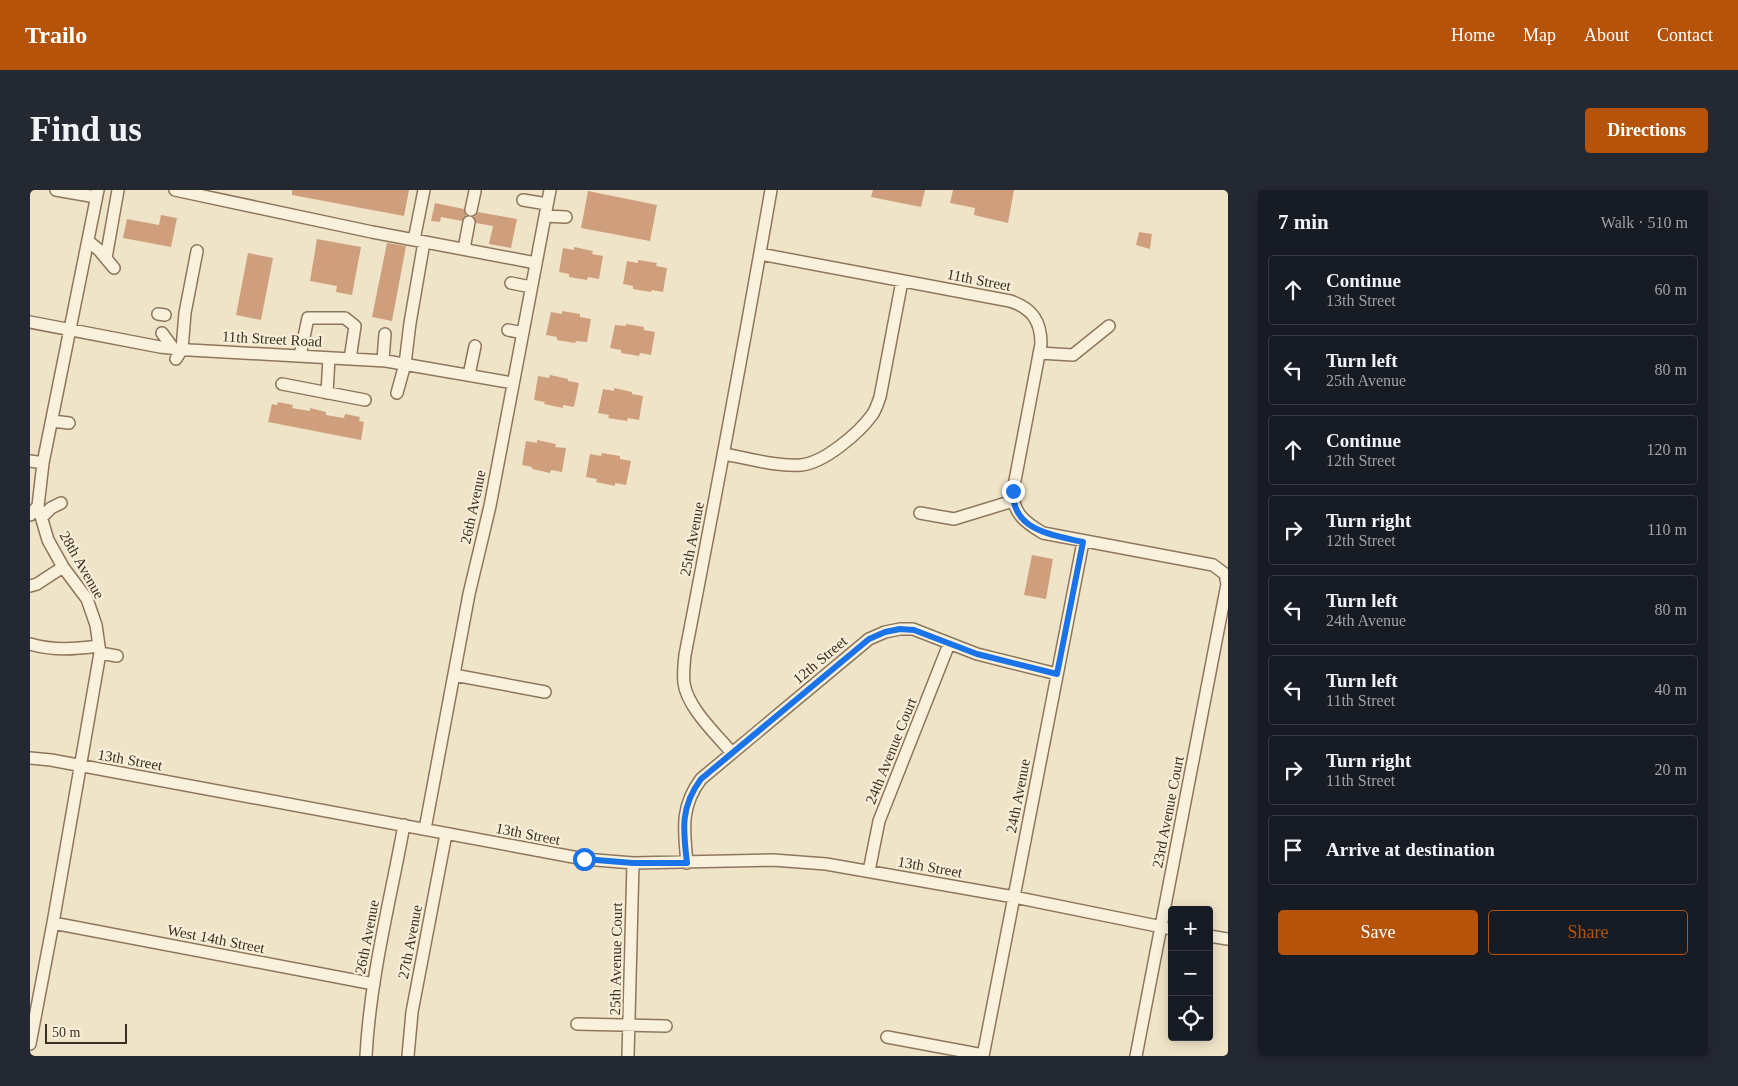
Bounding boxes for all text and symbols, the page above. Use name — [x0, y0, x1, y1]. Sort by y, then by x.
text: Trailo — [25, 22, 87, 48]
text: Home — [1451, 25, 1495, 45]
text: Map — [1523, 25, 1556, 45]
text: About — [1584, 25, 1629, 45]
text: Contact — [1657, 25, 1713, 45]
button: Directions — [1585, 108, 1708, 153]
text: Find us — [30, 110, 142, 149]
text: 7 min — [1278, 210, 1329, 234]
text: Walk · 510 m — [1601, 214, 1688, 231]
street label: 11th Street — [946, 266, 1013, 294]
text: Continue — [1326, 270, 1401, 291]
icon: ahead — [1279, 276, 1307, 304]
text: 60 m — [1655, 281, 1687, 298]
text: 13th Street — [1326, 292, 1396, 309]
street label: 11th Street Road — [222, 328, 323, 350]
text: Turn left — [1326, 350, 1398, 371]
icon: left — [1279, 356, 1307, 384]
text: 80 m — [1655, 361, 1687, 378]
text: 25th Avenue — [1326, 372, 1406, 389]
text: Continue — [1326, 430, 1401, 451]
icon: ahead — [1279, 436, 1307, 464]
text: 120 m — [1647, 441, 1687, 458]
text: 12th Street — [1326, 452, 1396, 469]
street label: 26th Avenue — [457, 468, 489, 545]
route end — [1002, 480, 1025, 503]
street label: 25th Avenue — [677, 500, 707, 577]
text: Turn right — [1326, 510, 1411, 531]
icon: right — [1279, 516, 1307, 544]
text: 110 m — [1647, 521, 1687, 538]
street label: 28th Avenue — [56, 528, 108, 602]
text: 12th Street — [1326, 532, 1396, 549]
text: Turn left — [1326, 590, 1398, 611]
icon: left — [1279, 596, 1307, 624]
text: 80 m — [1655, 601, 1687, 618]
text: 24th Avenue — [1326, 612, 1406, 629]
street label: 12th Street — [790, 632, 851, 687]
text: Turn left — [1326, 670, 1398, 691]
icon: left — [1279, 676, 1307, 704]
text: 40 m — [1655, 681, 1687, 698]
text: 11th Street — [1326, 692, 1395, 709]
street label: 24th Avenue Court — [862, 695, 920, 806]
street label: 13th Street — [96, 746, 164, 774]
text: Turn right — [1326, 750, 1411, 771]
street label: 23rd Avenue Court — [1149, 754, 1187, 869]
icon: right — [1279, 756, 1307, 784]
street label: 24th Avenue — [1003, 757, 1033, 834]
text: 20 m — [1655, 761, 1687, 778]
text: 11th Street — [1326, 772, 1395, 789]
street label: 13th Street — [494, 820, 562, 848]
icon: arrive — [1279, 836, 1307, 864]
text: Arrive at destination — [1326, 839, 1495, 860]
route start — [573, 848, 596, 871]
street label: 13th Street — [896, 853, 964, 881]
street label: 26th Avenue — [352, 898, 382, 975]
street label: 25th Avenue Court — [607, 902, 625, 1016]
street label: 27th Avenue — [395, 903, 425, 980]
map controls — [1168, 906, 1213, 1041]
button: + — [1168, 906, 1213, 951]
button: Save — [1278, 910, 1478, 955]
button: Share — [1488, 910, 1688, 955]
street label: West 14th Street — [166, 922, 267, 956]
button: − — [1168, 951, 1213, 996]
button: locate — [1168, 996, 1213, 1041]
scale bar — [45, 1021, 128, 1044]
text: 50 m — [52, 1025, 80, 1040]

